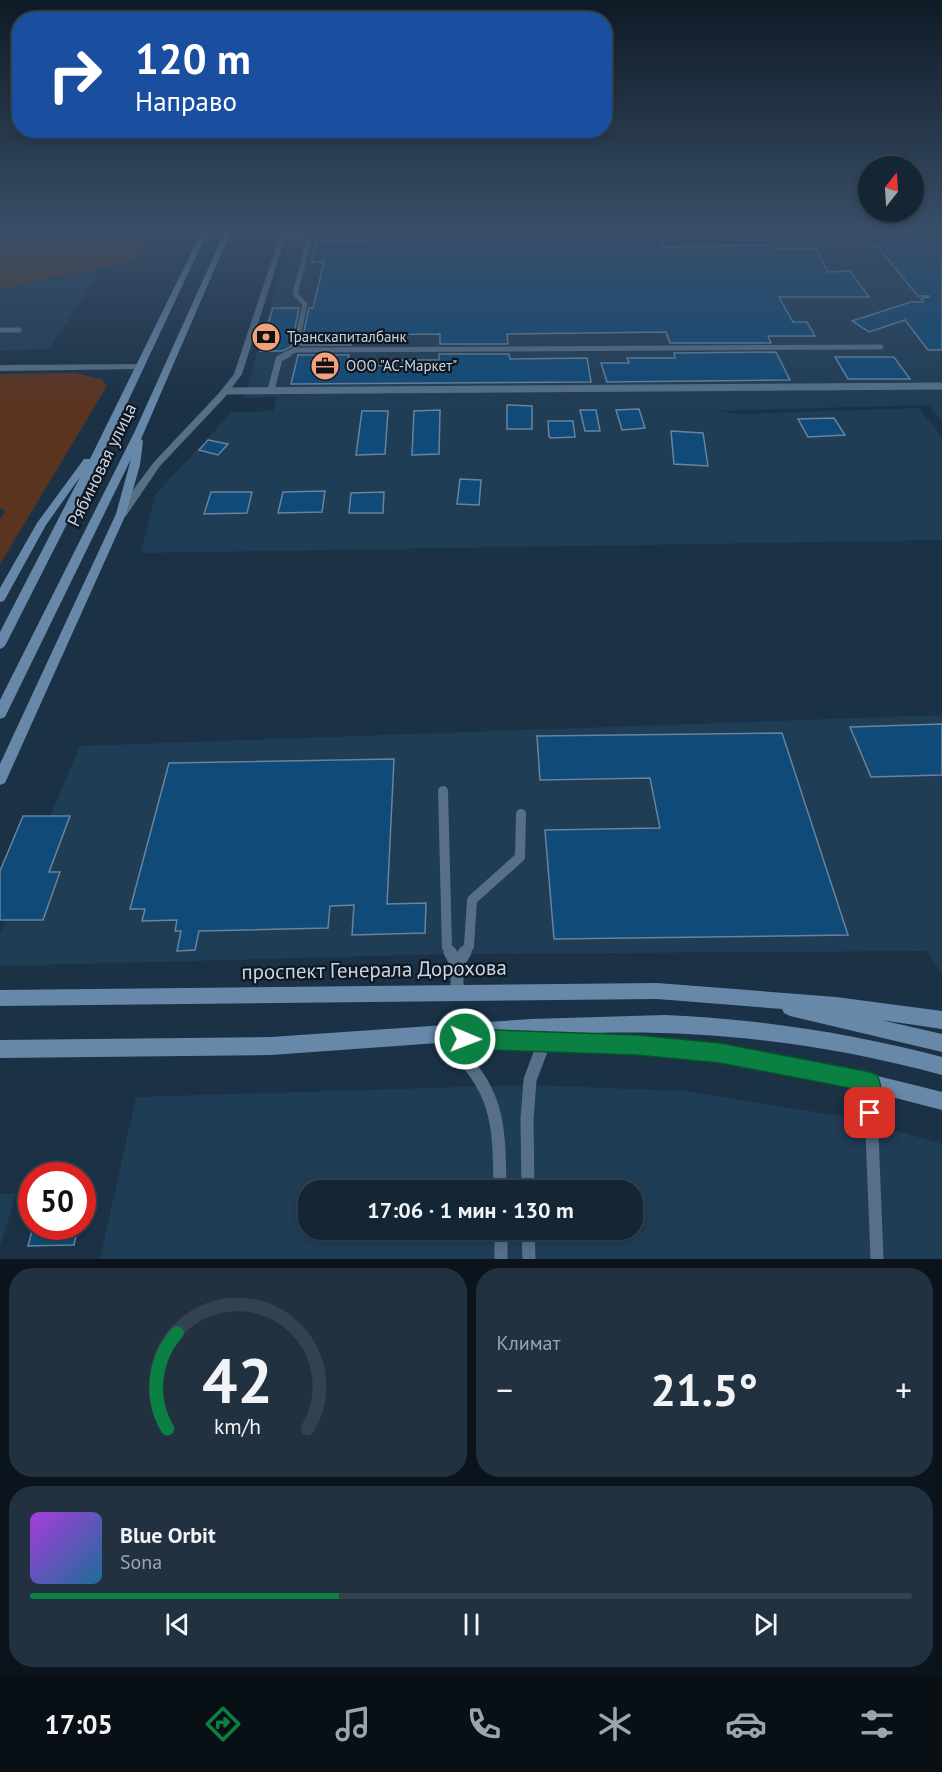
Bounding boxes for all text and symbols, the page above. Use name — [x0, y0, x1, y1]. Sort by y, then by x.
text: 120 m — [135, 31, 251, 86]
icon: right — [36, 36, 114, 114]
text: Направо — [135, 84, 237, 118]
north arrow — [858, 156, 924, 222]
map controls — [858, 156, 924, 222]
bank icon: Транскапиталбанк — [250, 321, 282, 353]
place label: Транскапиталбанк — [287, 327, 407, 346]
office icon: ООО "АС-Маркет" — [309, 350, 341, 382]
place label: ООО "АС-Маркет" — [346, 356, 457, 375]
street label: Рябиновая улица — [62, 399, 141, 530]
street label: проспект Генерала Дорохова — [241, 954, 507, 985]
position arrow — [433, 1007, 497, 1071]
pin — [844, 1087, 895, 1138]
icon: arrive — [853, 1096, 886, 1129]
speed limit sign: 50 — [18, 1162, 96, 1240]
text: 17:06 · 1 мин · 130 m — [367, 1196, 574, 1224]
text: Климат — [497, 1330, 560, 1356]
text: 42 — [202, 1339, 273, 1420]
text: 21.5° — [651, 1360, 758, 1418]
text: − — [497, 1368, 513, 1411]
text: + — [895, 1368, 912, 1411]
text: km/h — [214, 1413, 261, 1441]
text: Blue Orbit — [120, 1521, 216, 1549]
text: Sona — [120, 1549, 162, 1575]
icon: previous — [161, 1608, 194, 1641]
icon: pause — [455, 1608, 488, 1641]
icon: next — [749, 1608, 782, 1641]
icon: directions — [202, 1703, 244, 1745]
icon: music — [332, 1703, 374, 1745]
icon: phone — [463, 1703, 505, 1745]
icon: climate — [594, 1703, 636, 1745]
icon: car — [725, 1703, 767, 1745]
icon: filters — [856, 1703, 898, 1745]
text: 17:05 — [44, 1707, 113, 1741]

